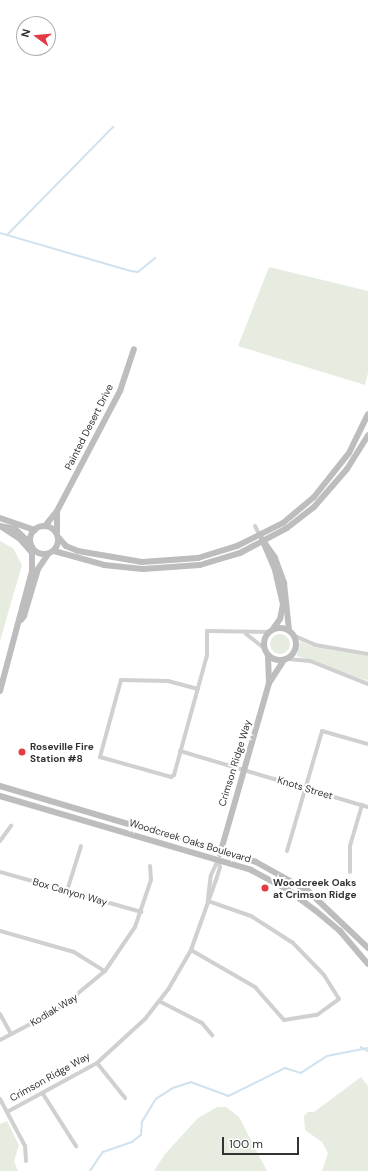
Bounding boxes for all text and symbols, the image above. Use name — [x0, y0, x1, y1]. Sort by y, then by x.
north arrow — [16, 16, 56, 56]
text: N — [18, 27, 33, 39]
street label: Painted Desert Drive — [62, 382, 116, 472]
street label: Crimson Ridge Way — [216, 718, 254, 808]
place label: Roseville Fire Station #8 — [30, 740, 94, 764]
marker: Roseville Fire Station #8 — [17, 747, 27, 757]
street label: Knots Street — [276, 774, 334, 802]
street label: Woodcreek Oaks Boulevard — [128, 817, 252, 865]
street label: Box Canyon Way — [31, 876, 109, 908]
place label: Woodcreek Oaks at Crimson Ridge — [273, 876, 356, 900]
marker: Woodcreek Oaks at Crimson Ridge — [260, 883, 270, 893]
street label: Kodiak Way — [28, 991, 80, 1029]
street label: Crimson Ridge Way — [8, 1050, 92, 1104]
scale bar — [224, 1129, 301, 1155]
text: 100 m — [229, 1136, 263, 1152]

